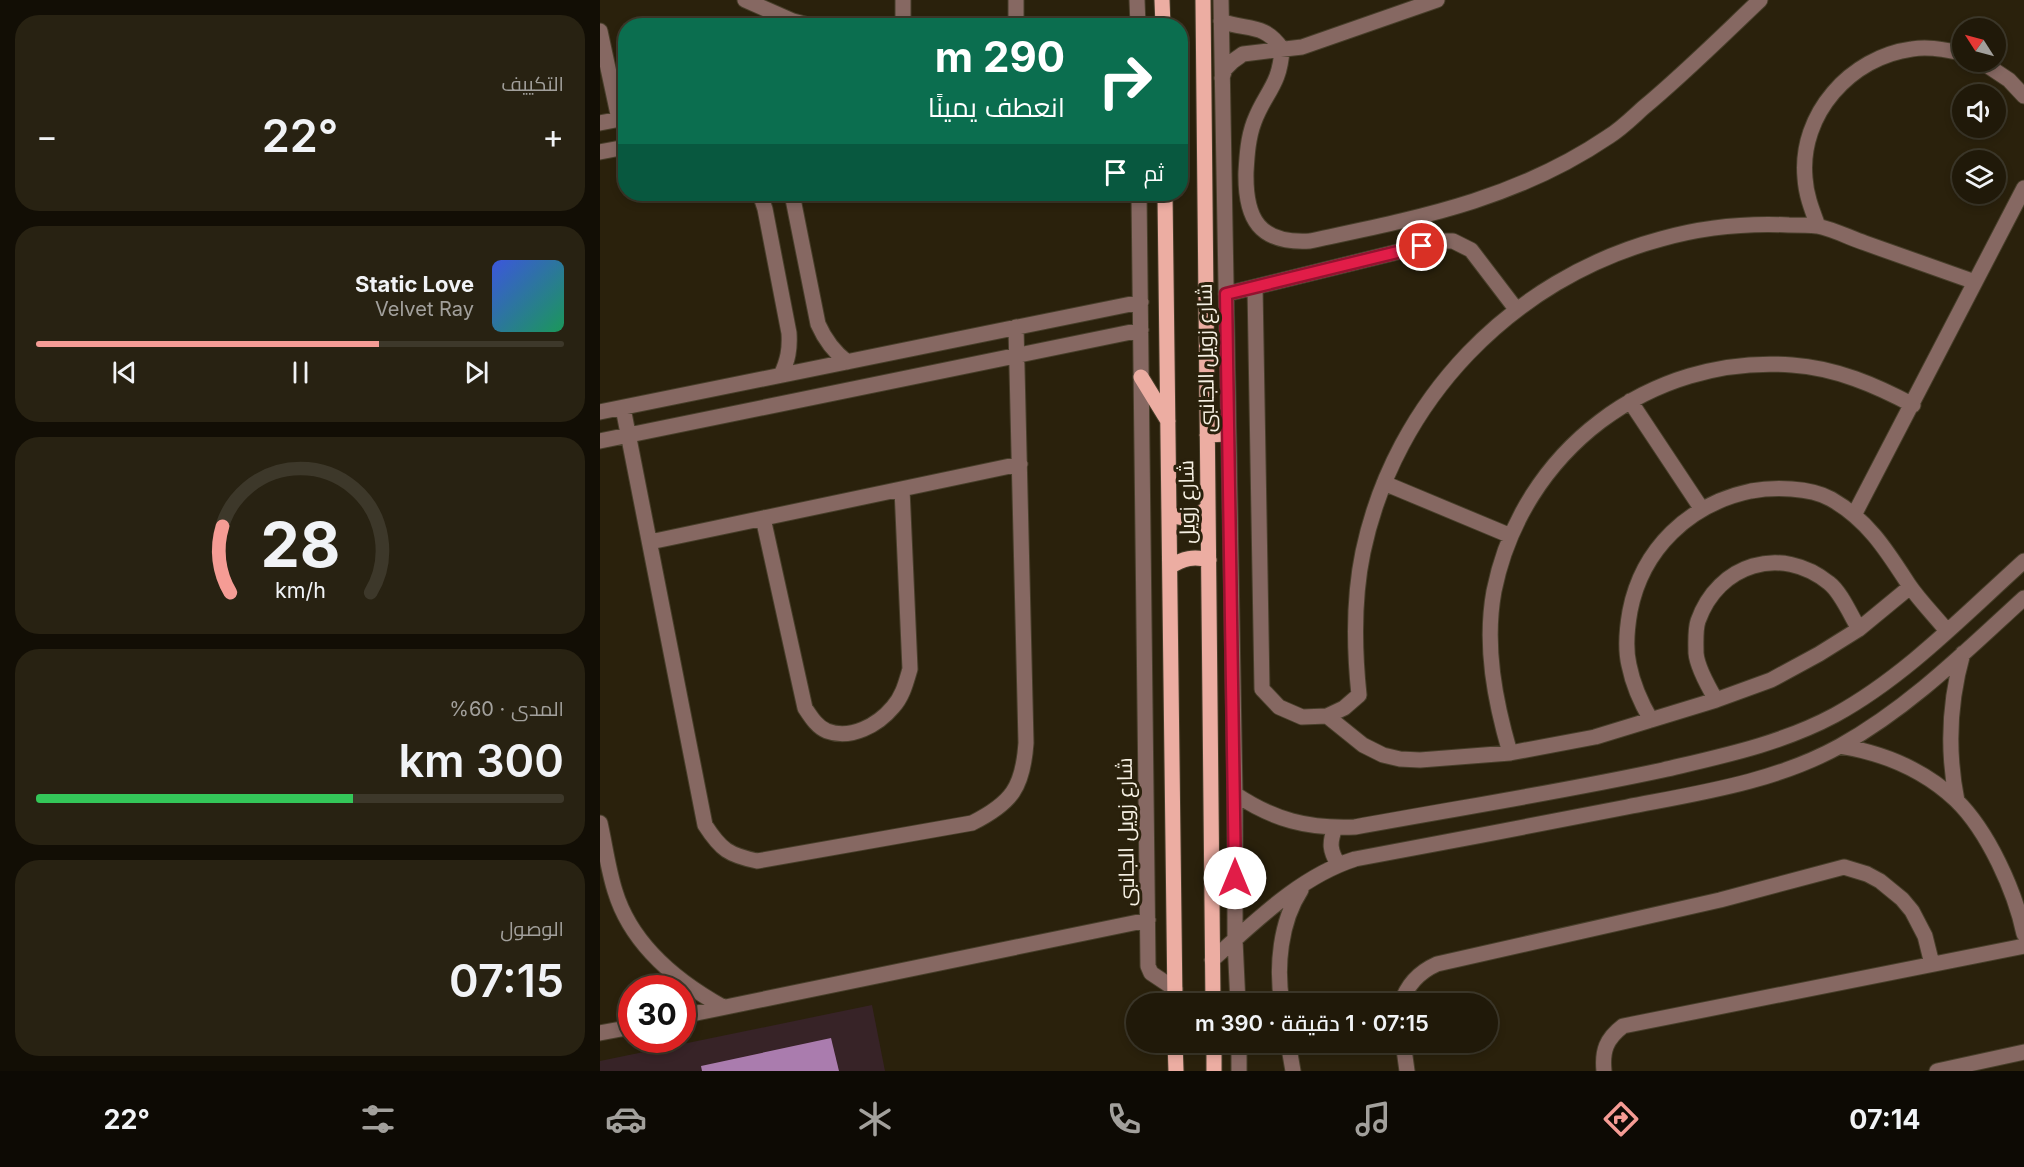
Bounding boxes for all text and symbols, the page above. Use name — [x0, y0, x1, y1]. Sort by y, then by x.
north arrow — [1952, 18, 2006, 72]
map controls — [1952, 18, 2006, 204]
text: 290 m — [935, 31, 1065, 82]
icon: right — [1086, 42, 1164, 120]
text: التكييف — [501, 72, 564, 96]
button: sound — [1952, 84, 2006, 138]
text: انعطف يمينًا — [928, 91, 1065, 124]
text: 22° — [262, 108, 338, 163]
text: − — [36, 116, 58, 156]
text: + — [542, 116, 564, 156]
button: layers — [1952, 150, 2006, 204]
icon: arrive — [1099, 156, 1132, 189]
text: ثم — [1144, 160, 1164, 186]
pin — [1396, 220, 1447, 271]
icon: arrive — [1405, 229, 1438, 262]
text: Static Love — [355, 271, 474, 297]
street label: شارع زويل الجانبى — [1192, 283, 1221, 433]
text: Velvet Ray — [375, 297, 474, 321]
icon: previous — [108, 356, 141, 389]
icon: pause — [284, 356, 317, 389]
icon: next — [460, 356, 493, 389]
street label: شارع زويل — [1173, 460, 1202, 544]
text: 28 — [260, 507, 340, 582]
text: km/h — [275, 577, 325, 603]
text: المدى · 60% — [449, 697, 564, 721]
text: 300 km — [399, 733, 564, 788]
street label: شارع زويل الجانبى — [1112, 757, 1141, 907]
position arrow — [1203, 846, 1267, 910]
text: الوصول — [500, 917, 564, 941]
text: 07:15 — [449, 953, 564, 1008]
speed limit sign: 30 — [618, 975, 696, 1053]
text: 07:15 · 1 دقيقة · 390 m — [1195, 1010, 1429, 1036]
icon: filters — [357, 1098, 399, 1140]
icon: car — [605, 1098, 647, 1140]
icon: climate — [854, 1098, 896, 1140]
icon: phone — [1103, 1098, 1145, 1140]
icon: music — [1352, 1098, 1394, 1140]
icon: directions — [1600, 1098, 1642, 1140]
text: 22° — [103, 1103, 150, 1136]
text: 07:14 — [1849, 1103, 1921, 1136]

